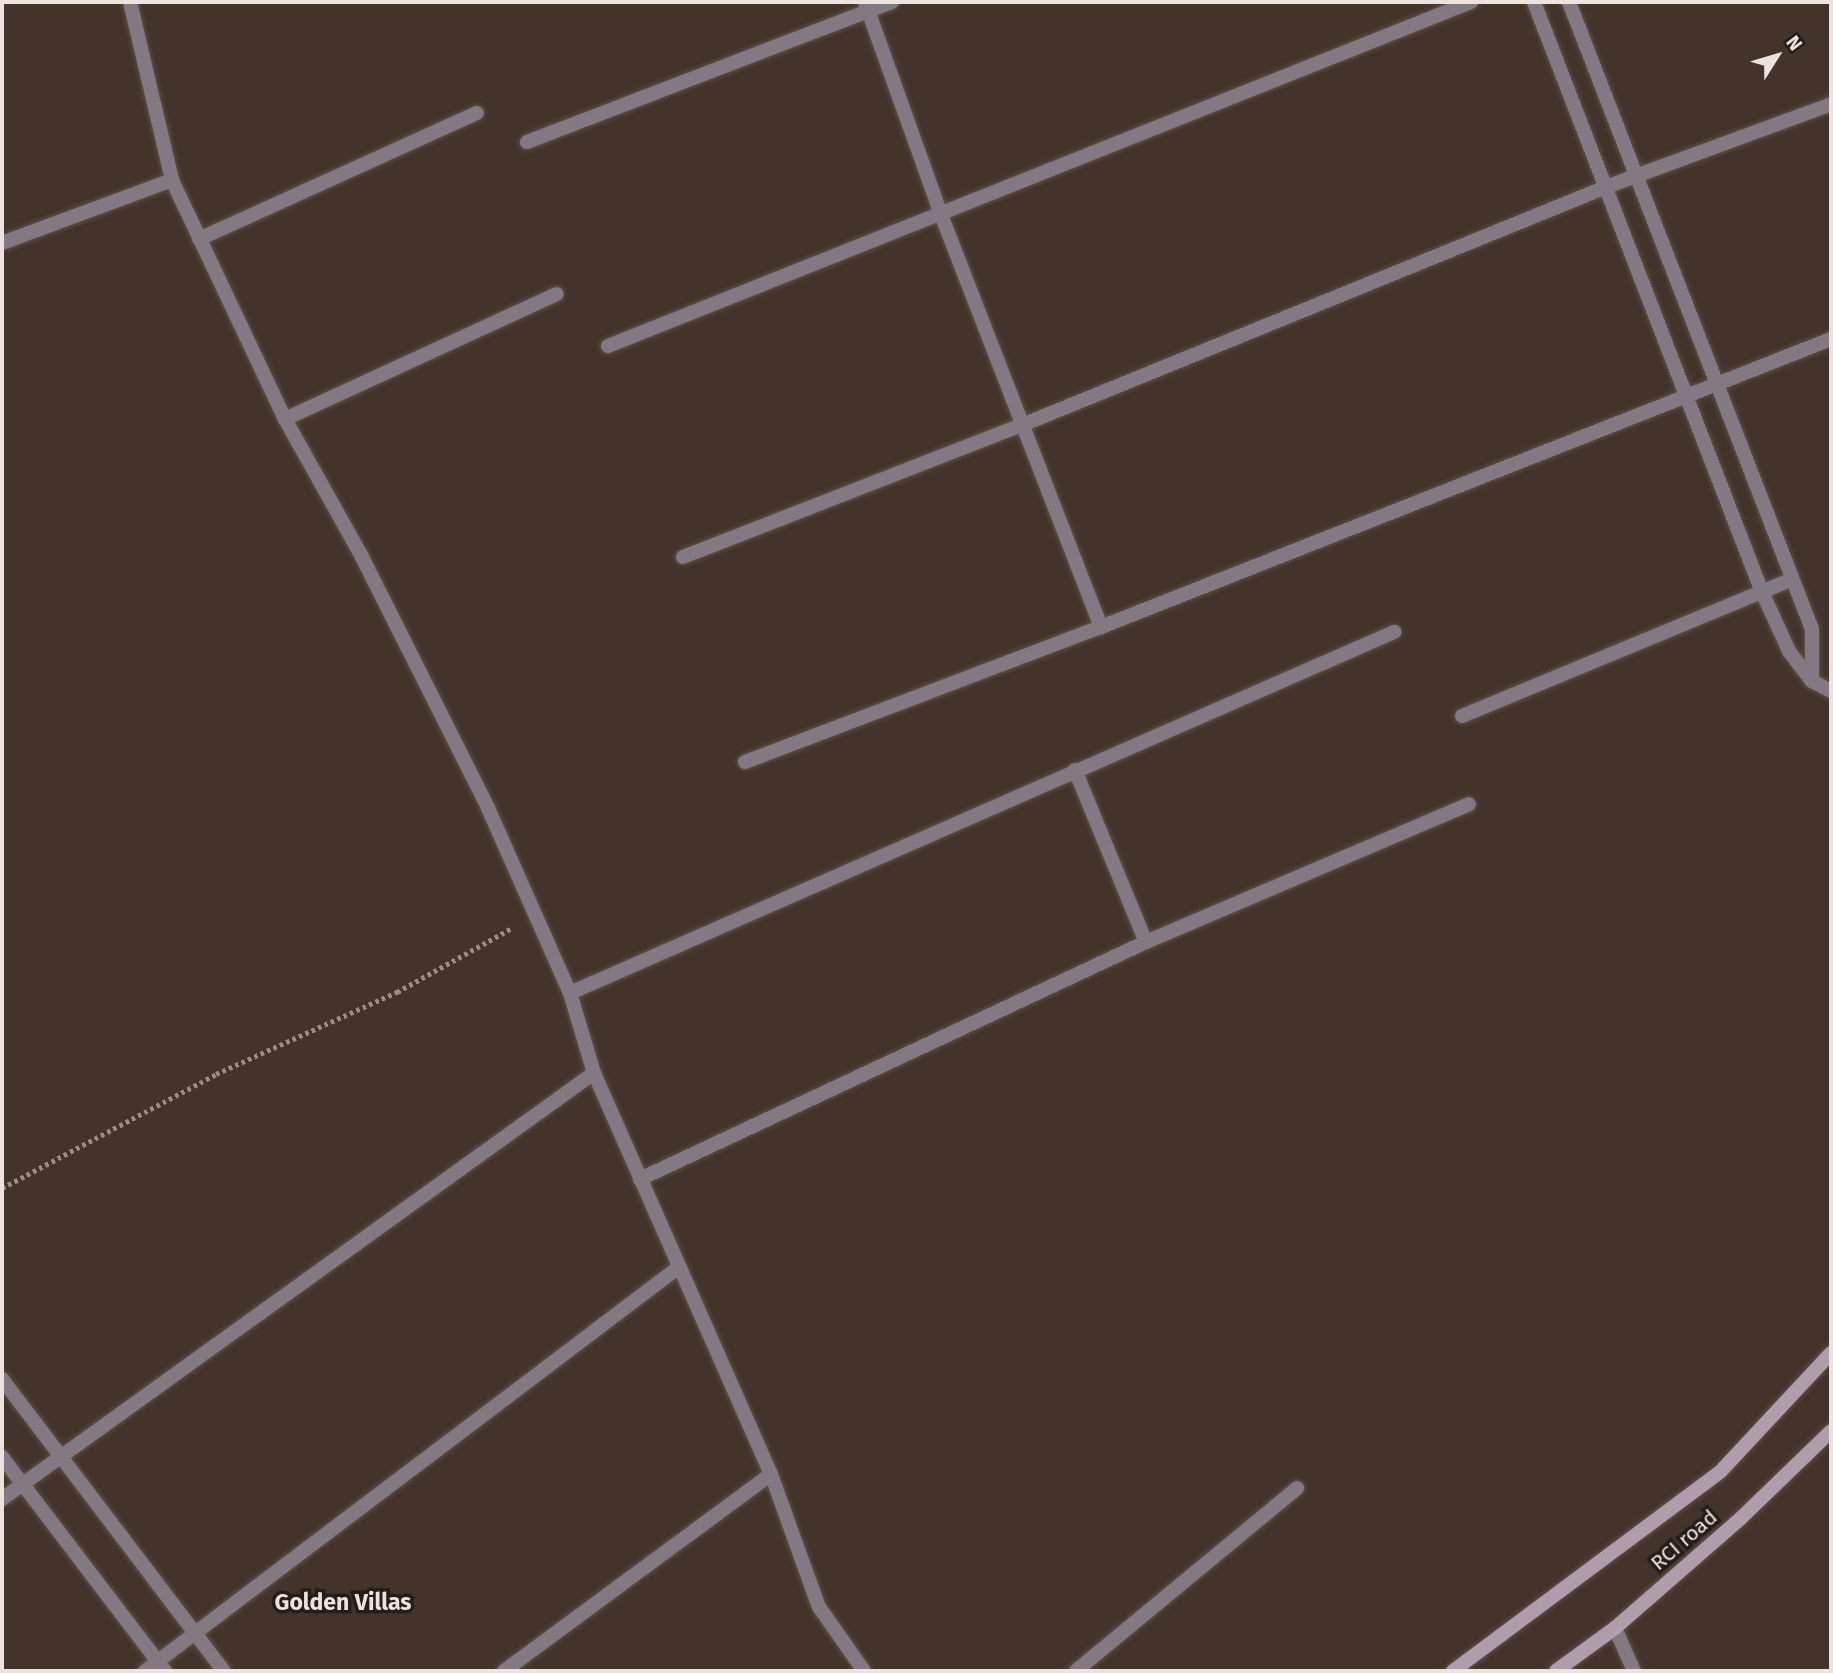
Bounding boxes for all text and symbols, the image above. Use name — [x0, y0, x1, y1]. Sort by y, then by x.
north arrow — [1742, 21, 1812, 91]
text: N — [1781, 31, 1807, 55]
street label: RCI road — [1646, 1504, 1722, 1576]
district label: Golden Villas — [275, 1588, 411, 1616]

